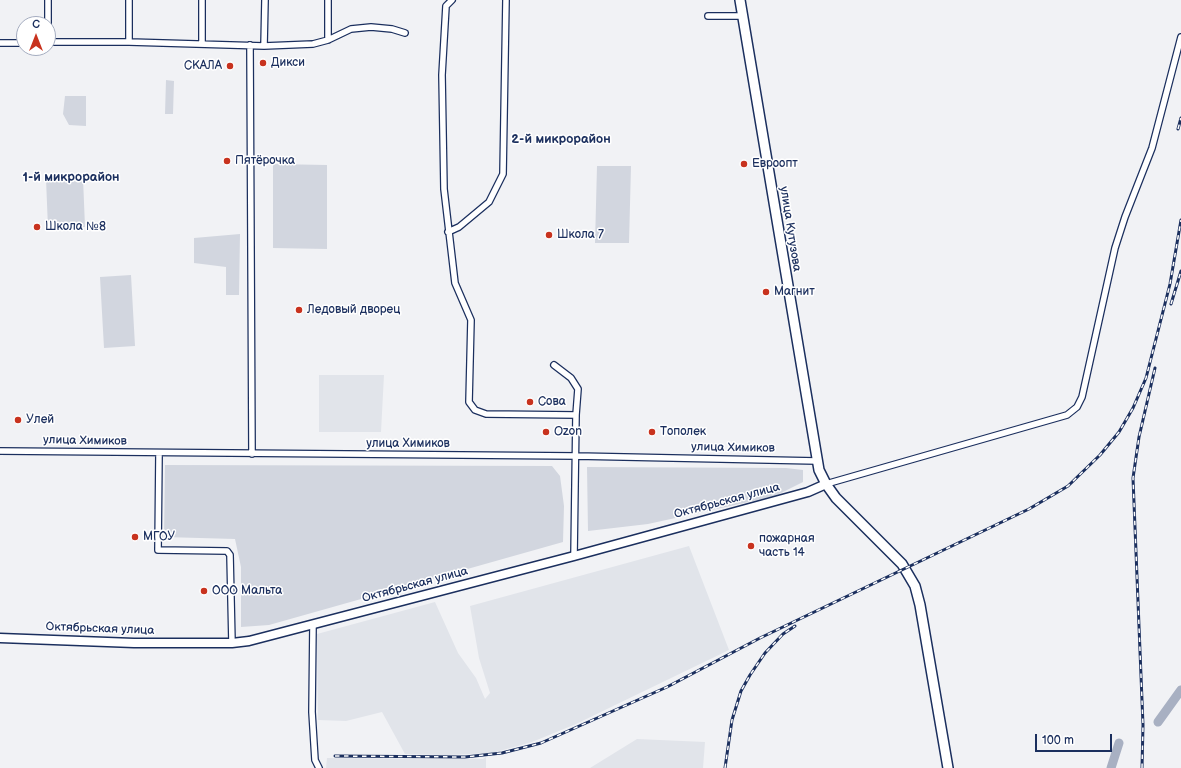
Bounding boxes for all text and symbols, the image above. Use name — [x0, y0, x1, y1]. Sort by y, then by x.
north arrow — [16, 16, 56, 56]
text: С — [32, 18, 40, 31]
place label: Дикси — [271, 56, 305, 70]
marker: Дикси — [258, 58, 268, 68]
place label: СКАЛА — [184, 59, 222, 73]
marker: СКАЛА — [225, 61, 235, 71]
district label: 2-й микрорайон — [511, 132, 611, 148]
place label: Пятёрочка — [235, 154, 295, 168]
marker: Пятёрочка — [222, 156, 232, 166]
place label: Евроопт — [752, 157, 798, 171]
marker: Евроопт — [739, 159, 749, 169]
district label: 1-й микрорайон — [22, 170, 120, 186]
street label: улица Кутузова — [776, 185, 804, 273]
place label: Школа №8 — [45, 220, 106, 234]
marker: Школа №8 — [32, 222, 42, 232]
place label: Школа 7 — [557, 228, 604, 242]
marker: Школа 7 — [544, 230, 554, 240]
place label: Магнит — [774, 285, 815, 299]
marker: Магнит — [761, 287, 771, 297]
place label: Ледовый дворец — [307, 303, 400, 317]
marker: Ледовый дворец — [294, 305, 304, 315]
place label: Сова — [538, 395, 566, 409]
marker: Сова — [525, 397, 535, 407]
place label: Улей — [26, 413, 54, 427]
marker: Улей — [13, 415, 23, 425]
place label: Ozon — [554, 425, 582, 439]
place label: Тополек — [660, 425, 706, 439]
marker: Ozon — [541, 427, 551, 437]
marker: Тополек — [647, 427, 657, 437]
street label: улица Химиков — [43, 433, 127, 449]
street label: улица Химиков — [366, 437, 450, 451]
street label: улица Химиков — [691, 440, 775, 456]
street label: Октябрьская улица — [673, 480, 781, 522]
place label: МГОУ — [143, 530, 175, 544]
marker: МГОУ — [130, 532, 140, 542]
place label: пожарная часть 14 — [759, 532, 815, 560]
marker: пожарная часть 14 — [746, 541, 756, 551]
street label: Октябрьская улица — [361, 564, 469, 606]
place label: ООО Мальта — [212, 584, 282, 598]
marker: ООО Мальта — [199, 586, 209, 596]
street label: Октябрьская улица — [45, 620, 155, 638]
scale bar — [1037, 726, 1114, 752]
text: 100 m — [1042, 733, 1074, 748]

